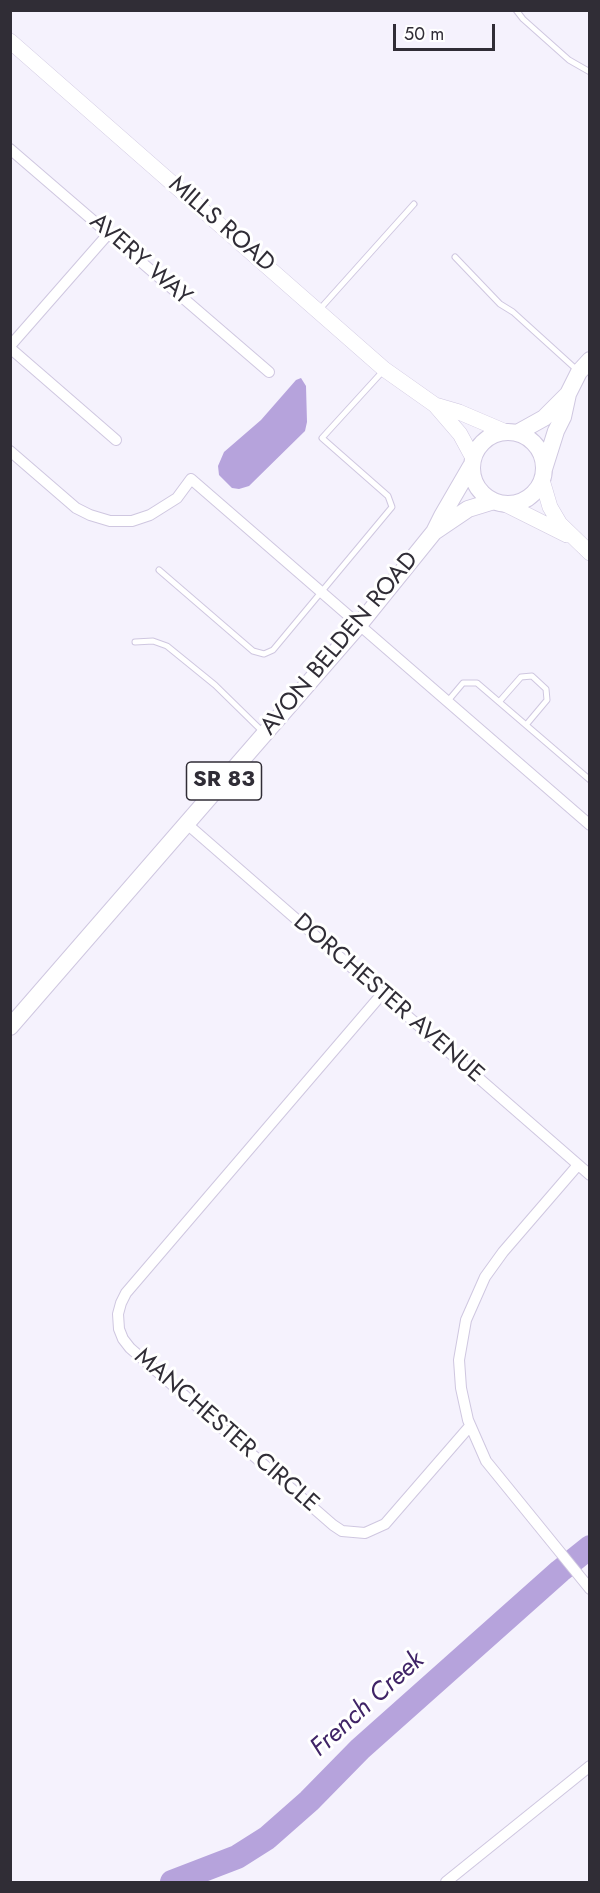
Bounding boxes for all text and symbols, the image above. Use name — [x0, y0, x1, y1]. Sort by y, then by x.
scale bar — [396, 12, 498, 50]
text: 50 m — [404, 21, 444, 47]
street label: MILLS ROAD — [162, 171, 280, 279]
street label: AVERY WAY — [83, 208, 197, 312]
street label: AVON BELDEN ROAD — [255, 547, 425, 741]
road number: SR 83 — [186, 762, 262, 800]
street label: DORCHESTER AVENUE — [287, 908, 489, 1090]
street label: MANCHESTER CIRCLE — [128, 1343, 324, 1519]
water label: French Creek — [305, 1646, 431, 1764]

